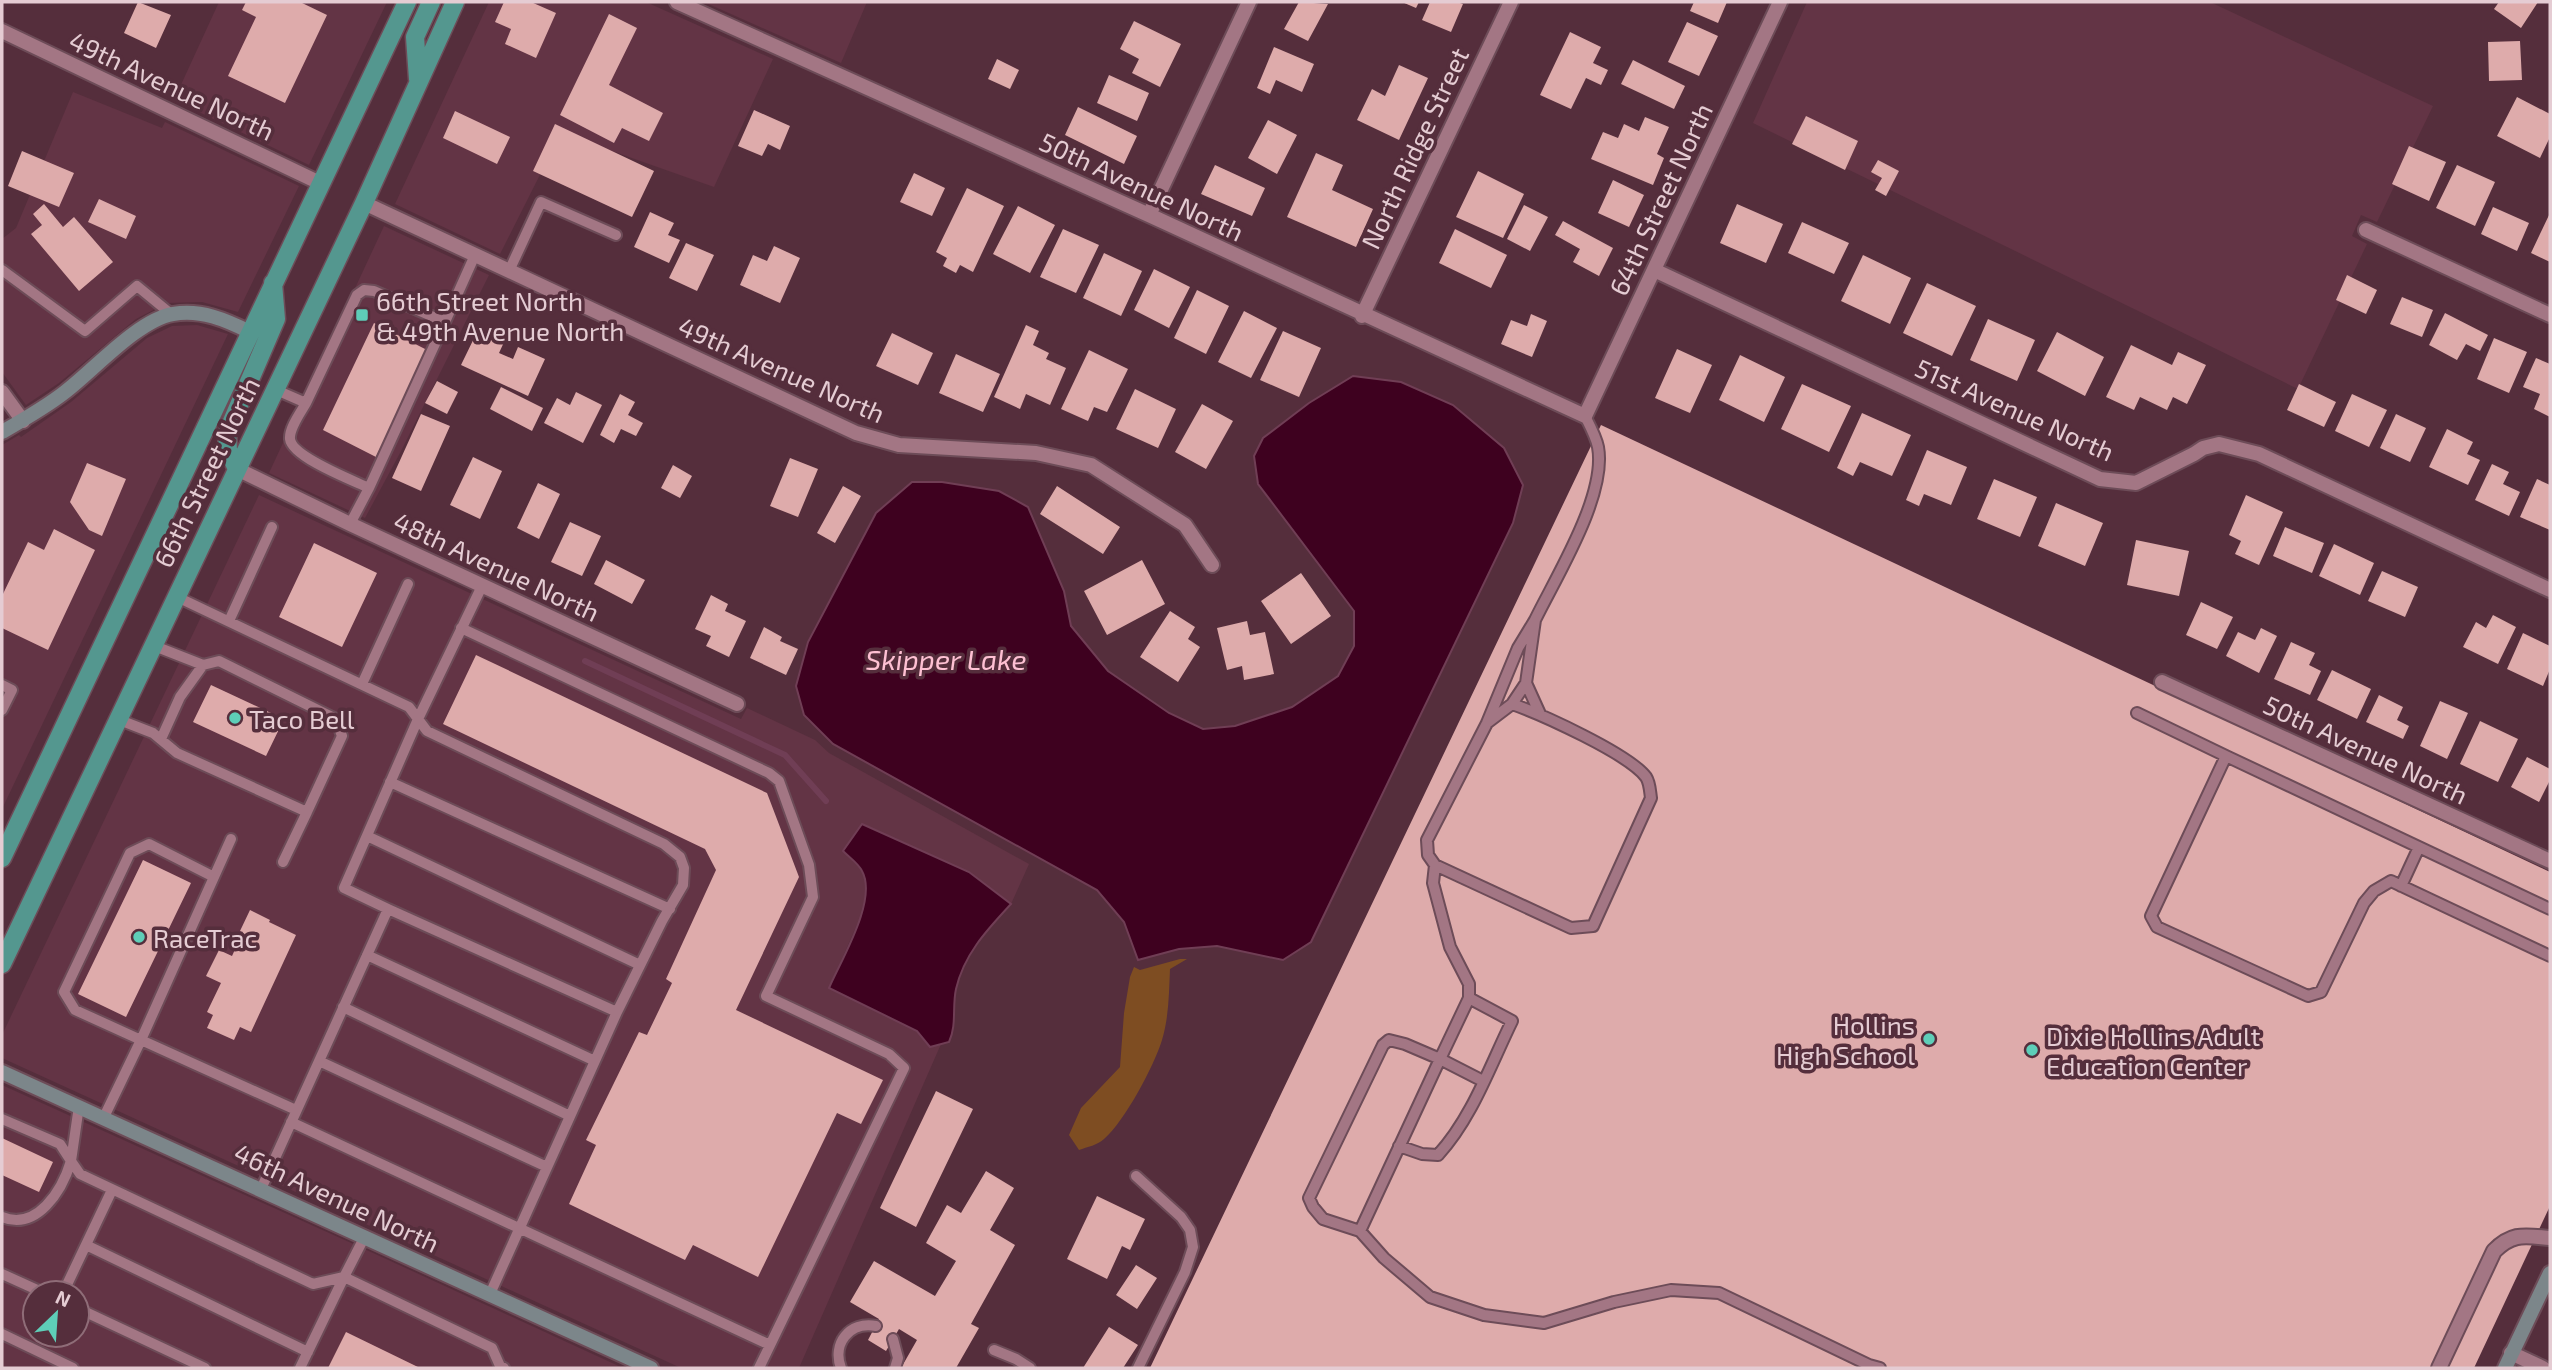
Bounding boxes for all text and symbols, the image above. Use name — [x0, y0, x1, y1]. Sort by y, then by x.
street label: 49th Avenue North — [65, 24, 279, 146]
street label: North Ridge Street — [1354, 43, 1474, 253]
street label: 64th Street North — [1602, 98, 1718, 300]
street label: 50th Avenue North — [1035, 125, 1249, 247]
place label: 66th Street North & 49th Avenue North — [376, 285, 624, 346]
marker: 66th Street North & 49th Avenue North — [354, 307, 370, 323]
street label: 49th Avenue North — [674, 310, 890, 428]
street label: 51st Avenue North — [1911, 351, 2119, 467]
street label: 66th Street North — [147, 372, 265, 572]
street label: 48th Avenue North — [389, 505, 605, 627]
water label: Skipper Lake — [866, 642, 1026, 676]
street label: 50th Avenue North — [2259, 688, 2473, 810]
place label: Taco Bell — [249, 703, 355, 734]
marker: Taco Bell — [227, 710, 243, 726]
place label: RaceTrac — [153, 922, 257, 953]
marker: RaceTrac — [131, 929, 147, 945]
place label: Hollins High School — [1776, 1009, 1915, 1070]
place label: Dixie Hollins Adult Education Center — [2046, 1020, 2261, 1081]
marker: Hollins High School — [1921, 1031, 1937, 1047]
marker: Dixie Hollins Adult Education Center — [2024, 1042, 2040, 1058]
street label: 46th Avenue North — [230, 1136, 444, 1258]
north arrow — [21, 1279, 91, 1349]
text: N — [52, 1285, 74, 1311]

